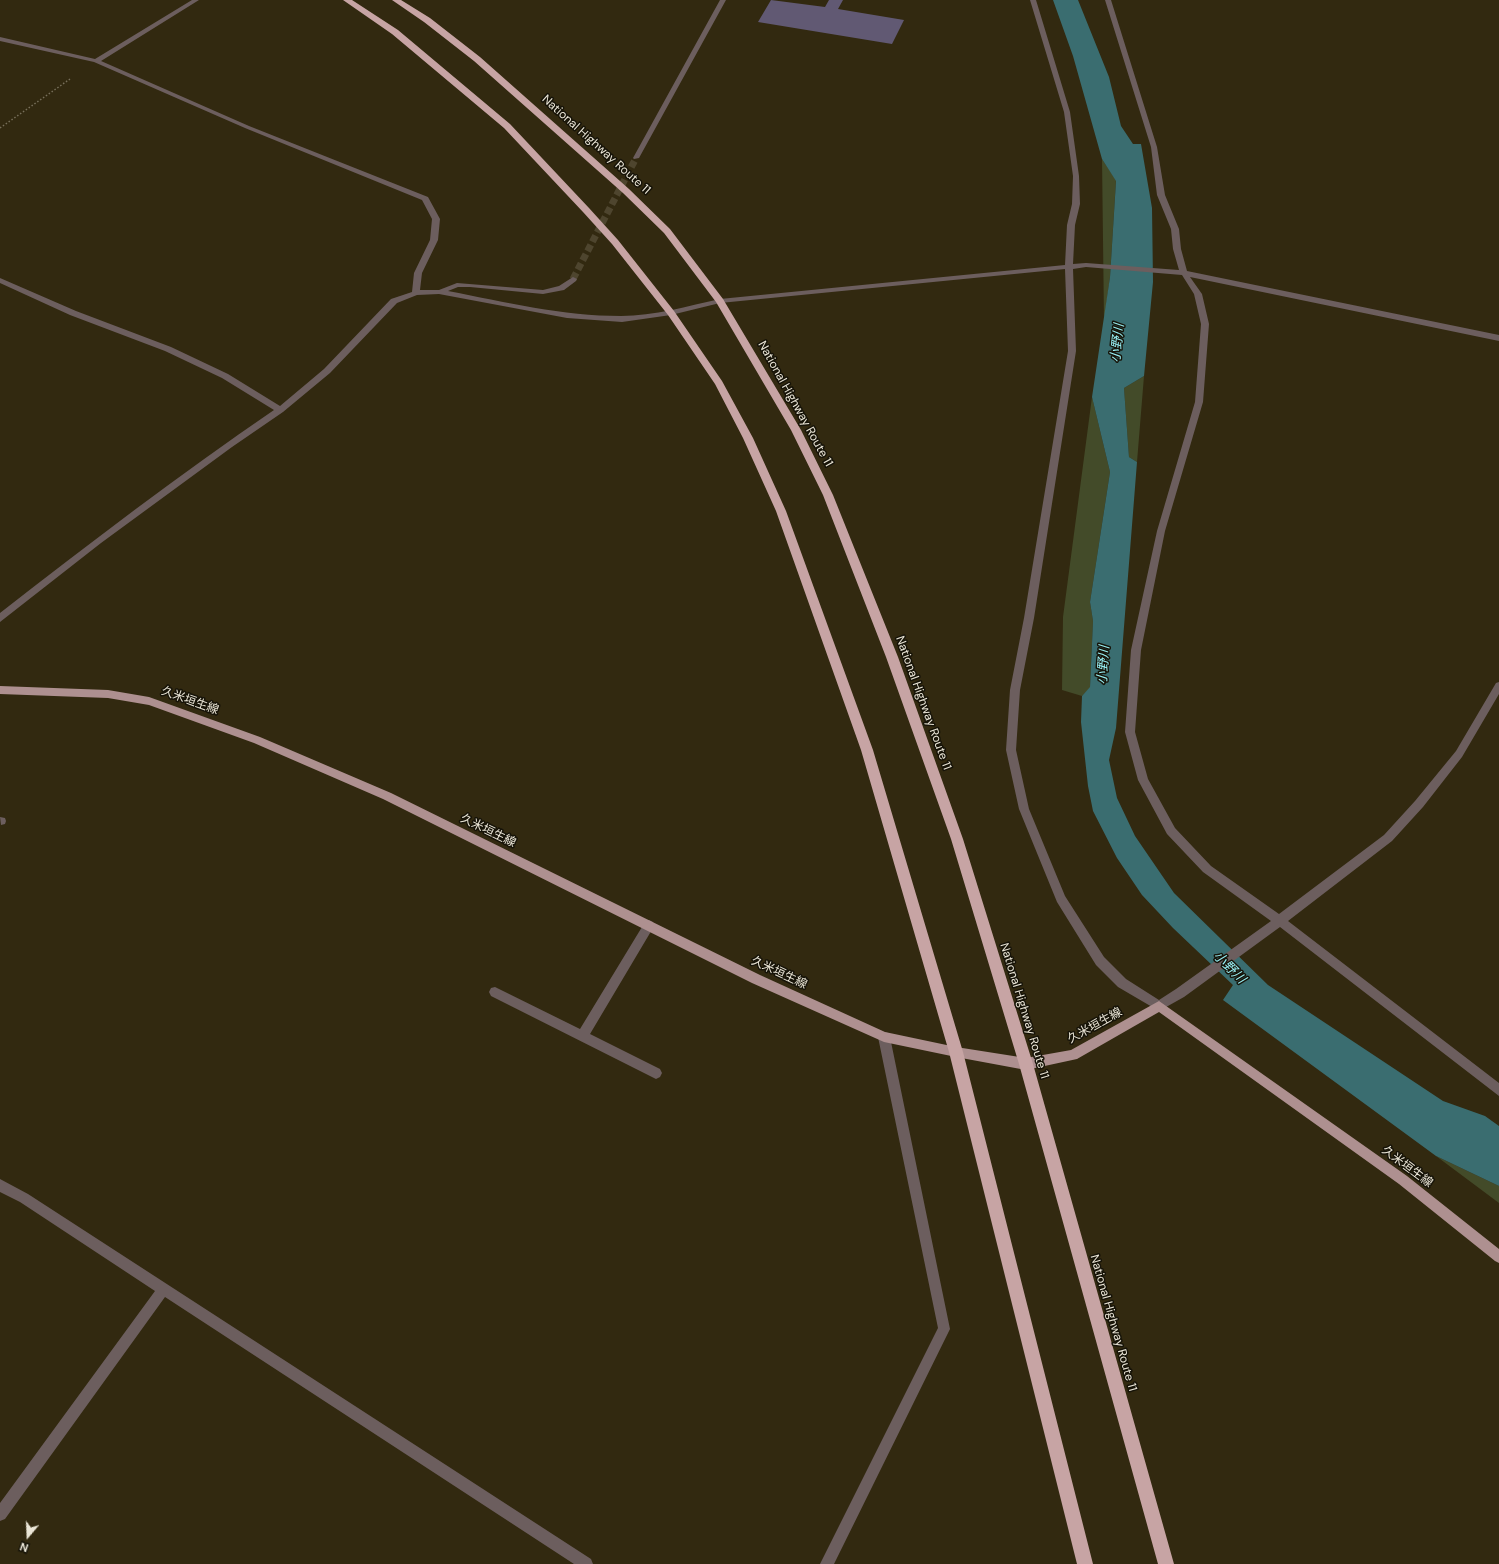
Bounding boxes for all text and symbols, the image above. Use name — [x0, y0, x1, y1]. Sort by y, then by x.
street label: National Highway Route 11 — [539, 92, 653, 198]
water label: 小野川 — [1108, 323, 1128, 363]
street label: National Highway Route 11 — [754, 339, 836, 469]
street label: National Highway Route 11 — [892, 634, 954, 772]
water label: 小野川 — [1095, 645, 1113, 685]
street label: 久米垣生線 — [159, 684, 221, 718]
street label: 久米垣生線 — [458, 811, 518, 851]
street label: National Highway Route 11 — [996, 941, 1052, 1081]
water label: 小野川 — [1210, 949, 1248, 987]
street label: 久米垣生線 — [749, 954, 809, 992]
street label: 久米垣生線 — [1065, 1005, 1125, 1047]
street label: 久米垣生線 — [1379, 1143, 1435, 1191]
street label: National Highway Route 11 — [1087, 1253, 1139, 1393]
north arrow — [8, 1516, 48, 1556]
text: N — [18, 1539, 30, 1555]

